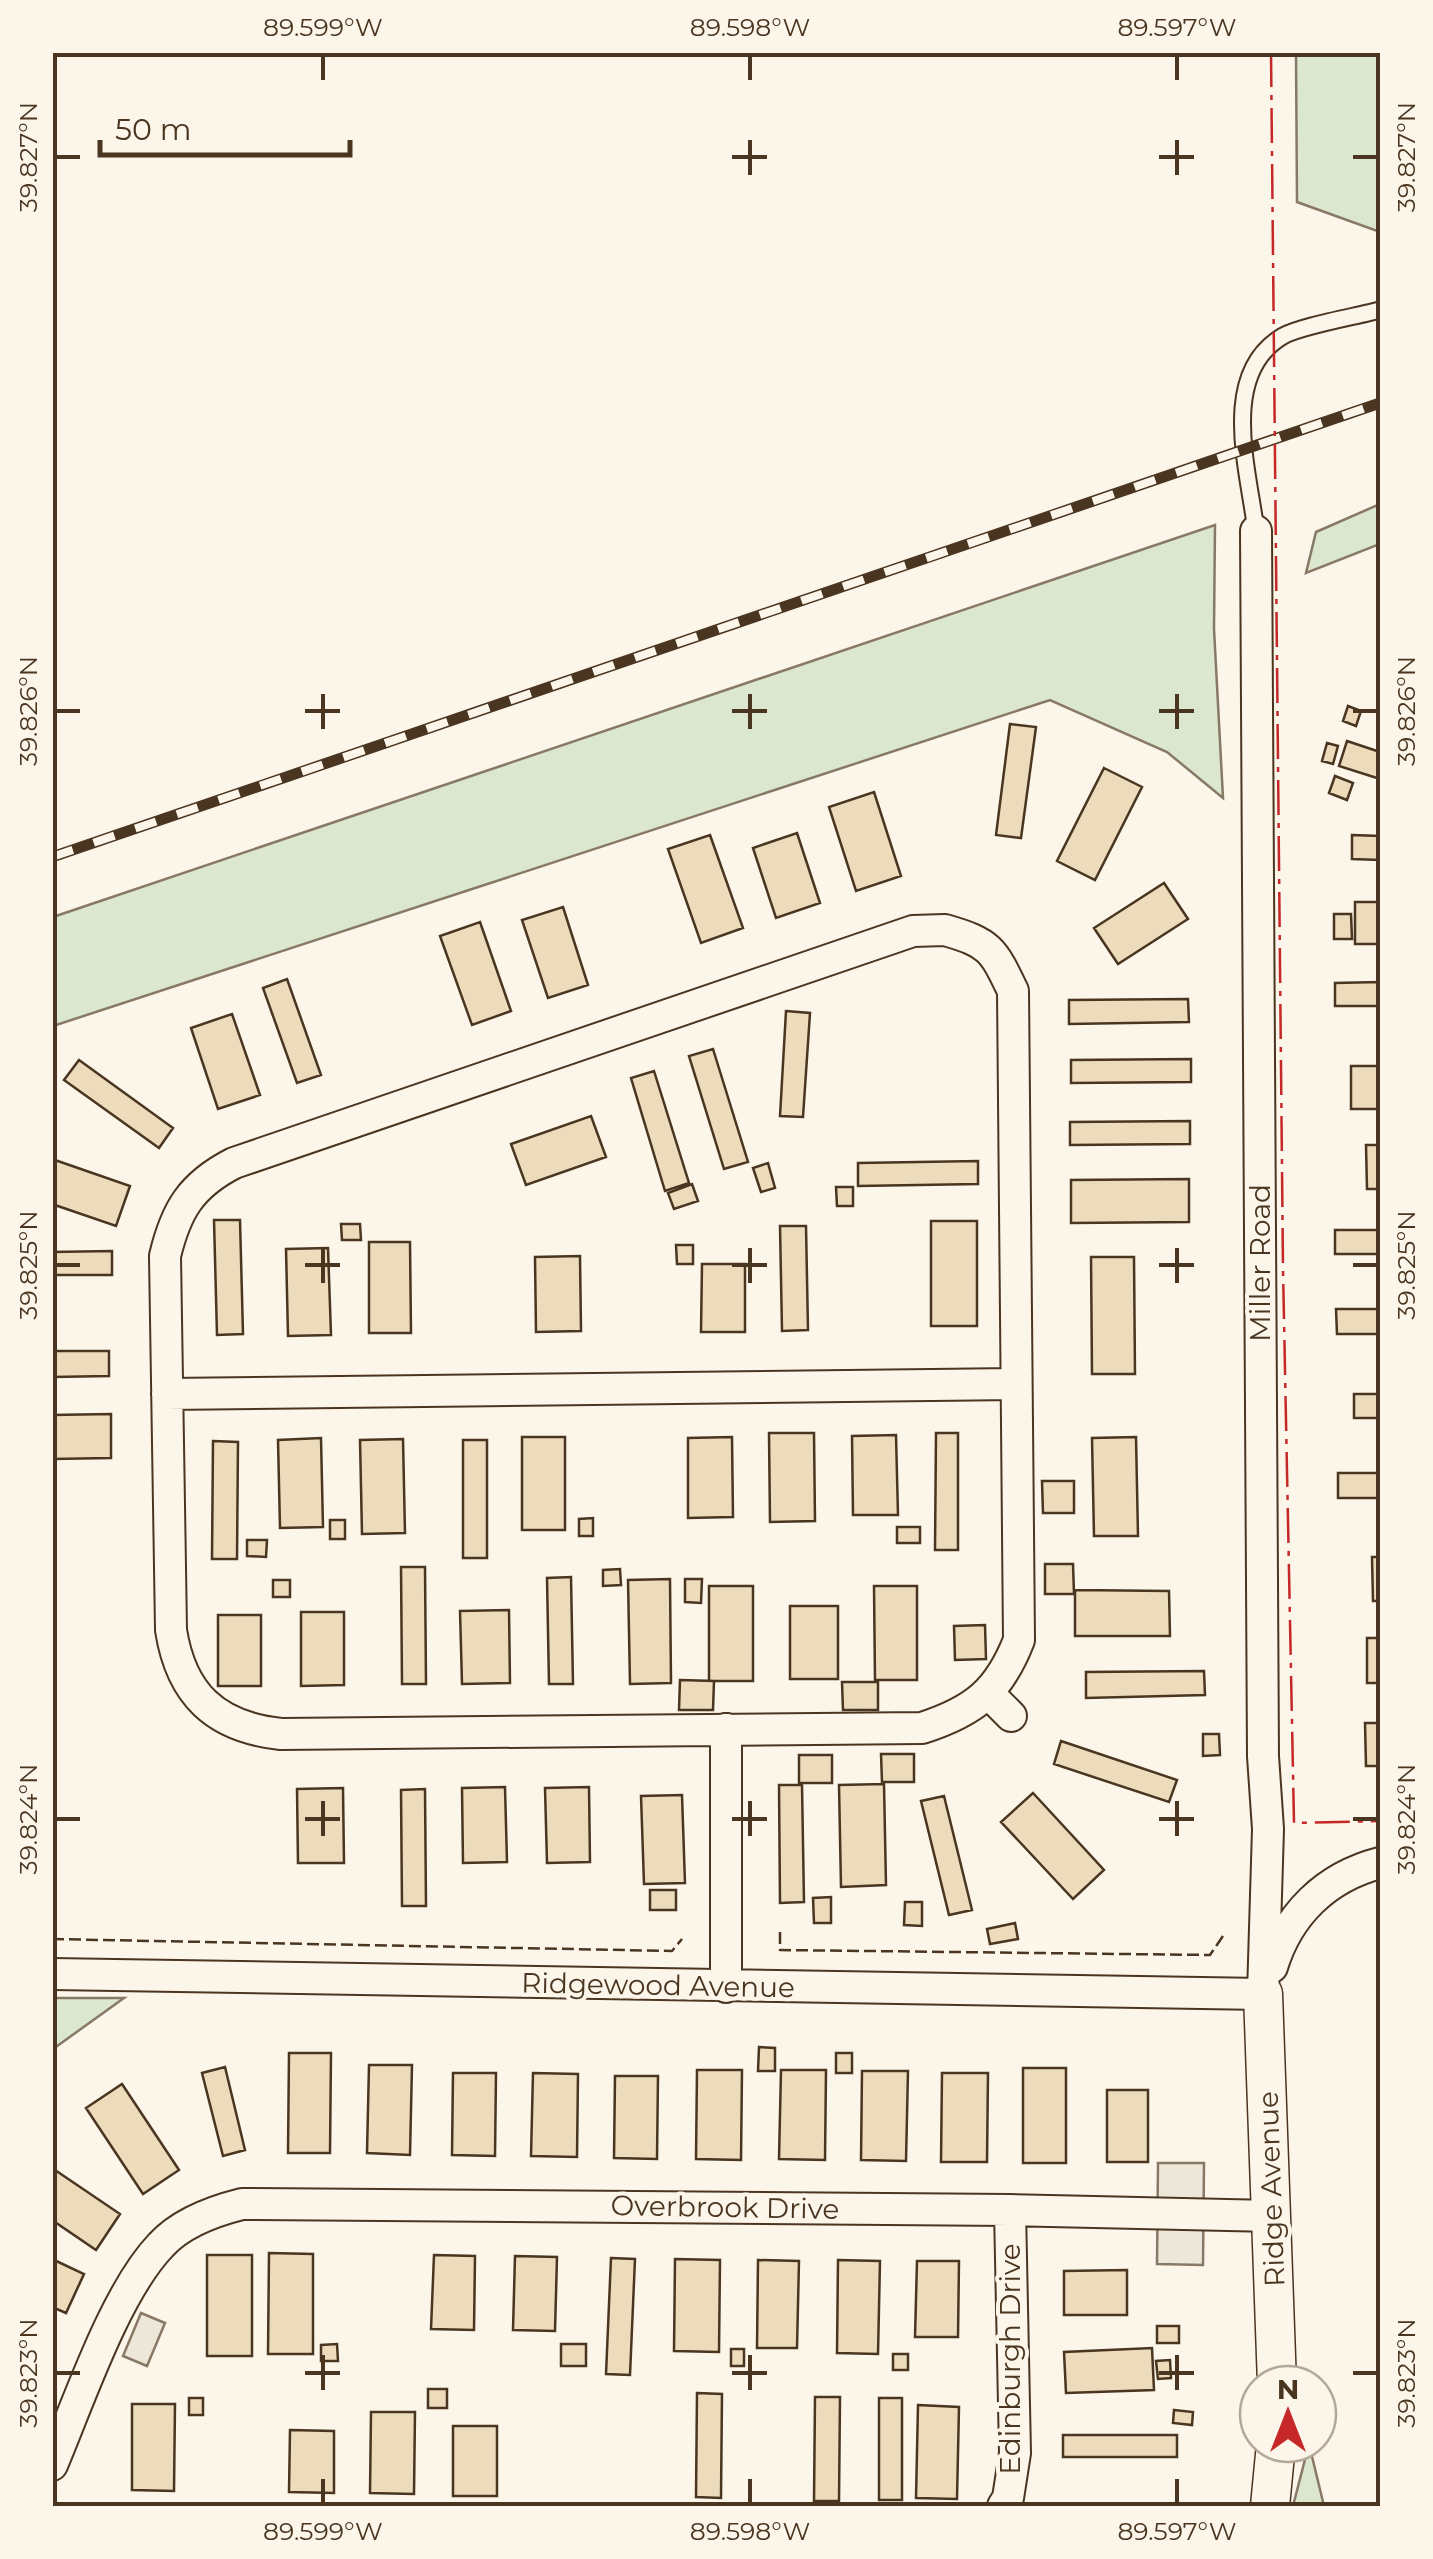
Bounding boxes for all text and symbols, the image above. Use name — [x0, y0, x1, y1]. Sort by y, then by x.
text: 89.599°W — [263, 12, 383, 42]
text: 89.598°W — [690, 12, 810, 42]
text: 89.597°W — [1117, 12, 1237, 42]
scale bar — [100, 95, 350, 157]
text: 39.827°N — [13, 102, 43, 212]
text: 39.827°N — [1391, 102, 1421, 212]
text: 50 m — [115, 111, 192, 148]
text: 39.826°N — [13, 656, 43, 766]
text: 39.826°N — [1391, 656, 1421, 766]
street label: Miller Road — [1243, 1184, 1277, 1342]
text: 39.825°N — [13, 1210, 43, 1320]
text: 39.825°N — [1391, 1210, 1421, 1320]
text: 39.824°N — [13, 1764, 43, 1874]
text: 39.824°N — [1391, 1764, 1421, 1874]
street label: Ridgewood Avenue — [521, 1966, 795, 2004]
street label: Ridge Avenue — [1251, 2091, 1291, 2287]
street label: Overbrook Drive — [610, 2188, 840, 2226]
street label: Edinburgh Drive — [993, 2243, 1027, 2475]
text: 39.823°N — [13, 2318, 43, 2428]
text: 39.823°N — [1391, 2318, 1421, 2428]
north arrow — [1238, 2364, 1338, 2464]
text: N — [1277, 2372, 1299, 2406]
text: 89.599°W — [263, 2516, 383, 2546]
text: 89.598°W — [690, 2516, 810, 2546]
text: 89.597°W — [1117, 2516, 1237, 2546]

